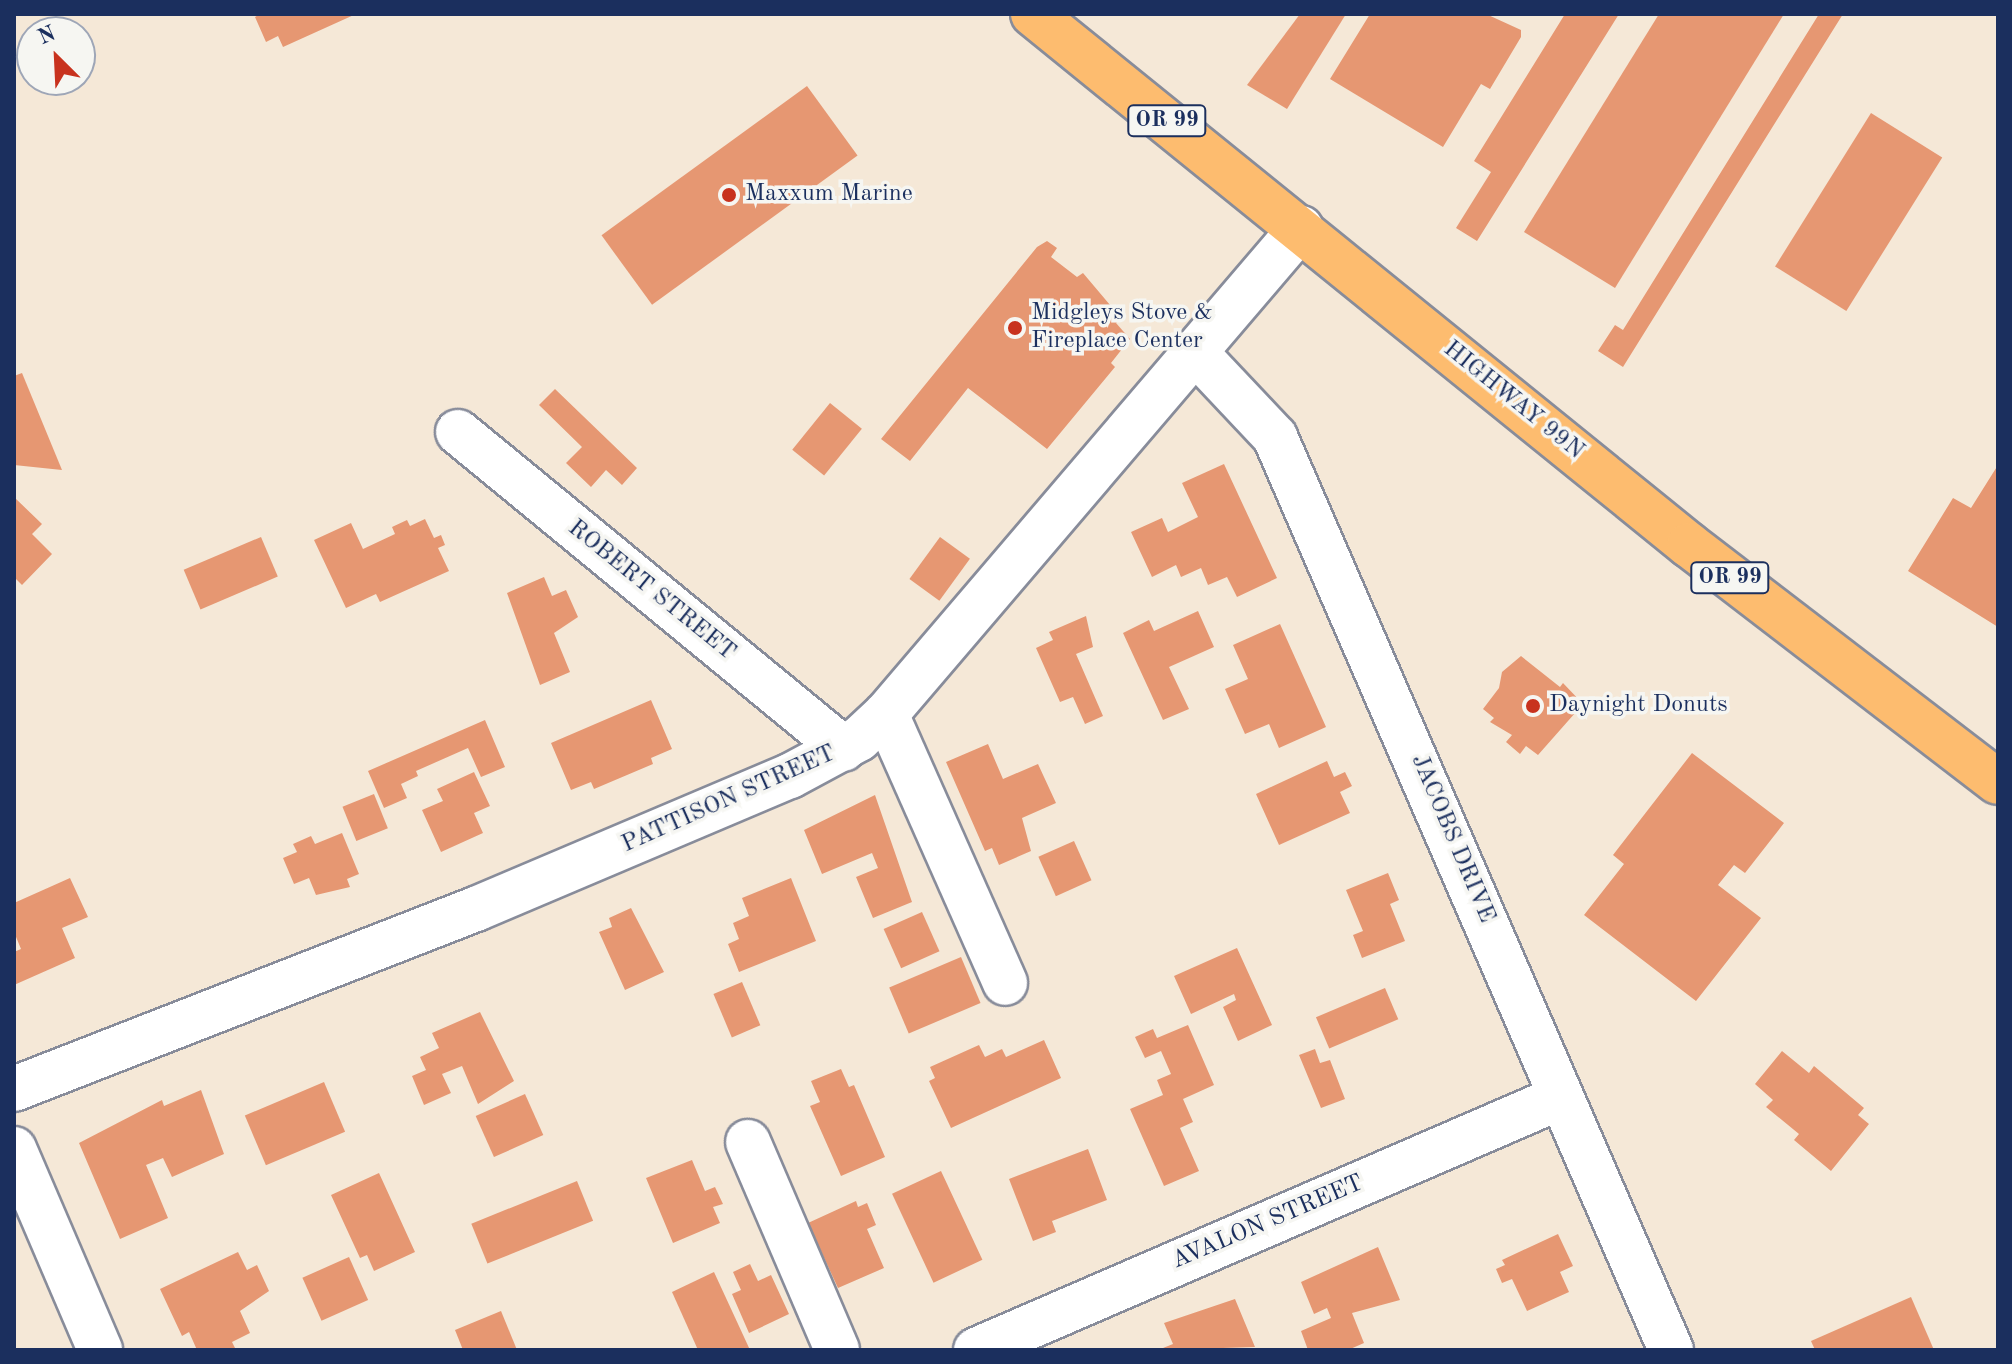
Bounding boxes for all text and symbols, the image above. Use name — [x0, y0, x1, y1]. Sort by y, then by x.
north arrow — [16, 16, 96, 96]
text: N — [35, 22, 59, 49]
road number: OR 99 — [1127, 103, 1207, 139]
place label: Maxxum Marine — [745, 181, 913, 209]
marker: Maxxum Marine — [720, 186, 738, 204]
place label: Midgleys Stove & Fireplace Center — [1031, 300, 1213, 356]
marker: Midgleys Stove & Fireplace Center — [1006, 319, 1024, 337]
street label: HIGHWAY 99N — [1437, 335, 1589, 467]
street label: ROBERT STREET — [561, 514, 741, 668]
road number: OR 99 — [1690, 560, 1770, 596]
place label: Daynight Donuts — [1549, 692, 1728, 720]
marker: Daynight Donuts — [1524, 697, 1542, 715]
street label: PATTISON STREET — [618, 740, 840, 860]
street label: JACOBS DRIVE — [1404, 750, 1500, 928]
street label: AVALON STREET — [1168, 1170, 1368, 1276]

